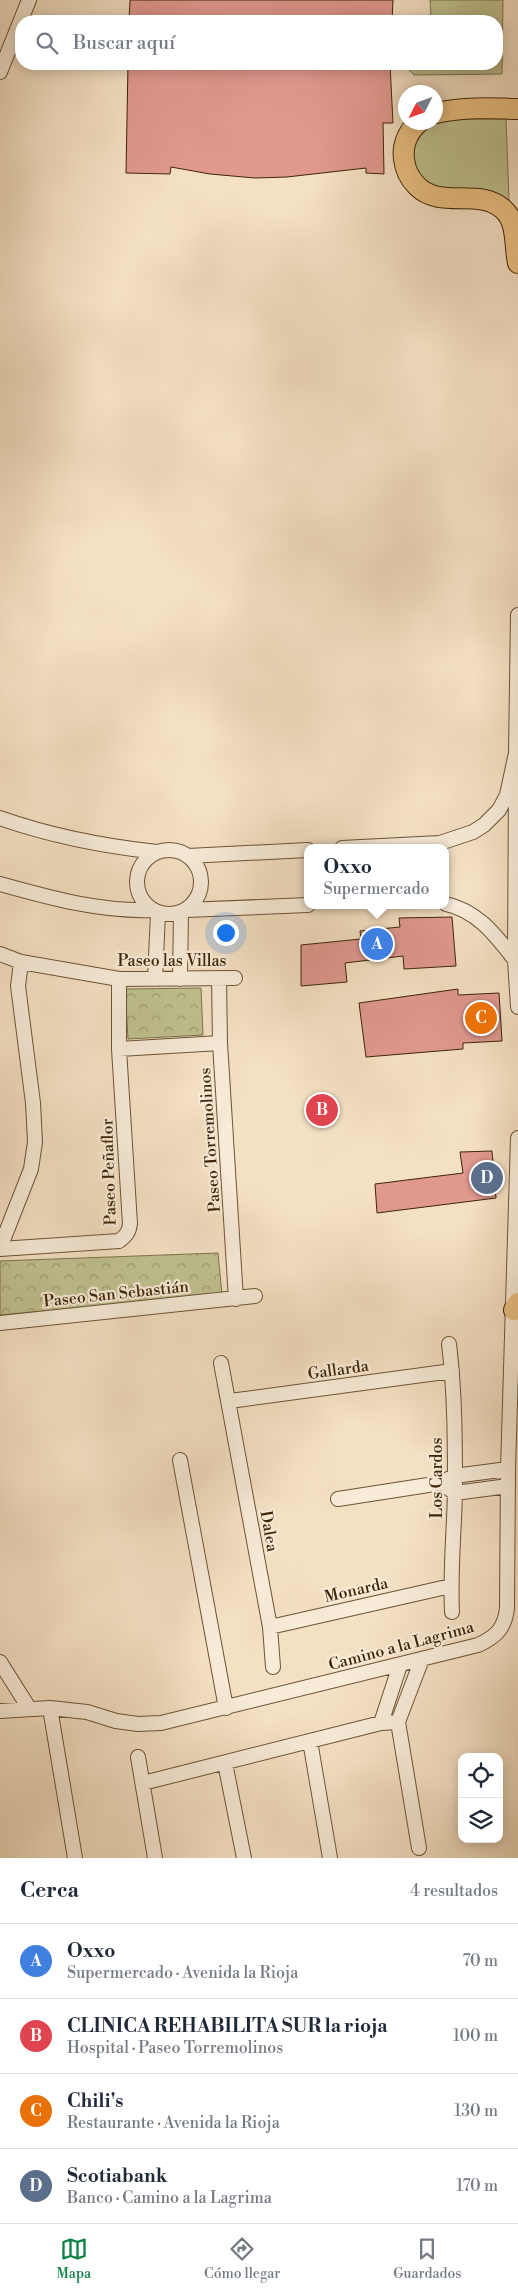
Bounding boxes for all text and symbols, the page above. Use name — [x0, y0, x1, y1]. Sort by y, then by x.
search box — [15, 15, 503, 70]
icon: search — [33, 29, 61, 57]
text: Buscar aquí — [73, 31, 175, 55]
north arrow — [398, 85, 443, 130]
popup — [304, 844, 449, 909]
text: Oxxo — [324, 855, 372, 879]
text: Supermercado — [324, 879, 429, 899]
your location — [213, 920, 239, 946]
pin: A — [361, 925, 393, 963]
street label: Paseo las Villas — [117, 951, 227, 971]
pin: C — [465, 999, 497, 1037]
street label: Paseo Torremolinos — [195, 1067, 225, 1213]
pin: B — [306, 1091, 338, 1129]
street label: Paseo Peñaflor — [97, 1118, 121, 1226]
pin: D — [471, 1159, 503, 1197]
street label: Paseo San Sebastián — [43, 1276, 190, 1312]
street label: Gallarda — [306, 1356, 371, 1384]
street label: Los Cardos — [427, 1438, 447, 1518]
street label: Dalea — [256, 1509, 283, 1554]
street label: Monarda — [322, 1573, 391, 1607]
street label: Camino a la Lagrima — [326, 1617, 477, 1675]
map controls — [458, 1753, 503, 1843]
button: locate — [458, 1753, 503, 1798]
button: layers — [458, 1798, 503, 1843]
text: Cerca — [20, 1878, 79, 1904]
text: 4 resultados — [410, 1881, 498, 1901]
text: Oxxo — [67, 1939, 115, 1963]
text: A — [30, 1951, 42, 1971]
text: 70 m — [462, 1951, 498, 1971]
text: Supermercado · Avenida la Rioja — [67, 1963, 298, 1983]
text: CLINICA REHABILITA SUR la rioja — [67, 2014, 388, 2038]
text: B — [30, 2026, 42, 2046]
text: 100 m — [453, 2026, 498, 2046]
text: Hospital · Paseo Torremolinos — [67, 2038, 283, 2058]
text: Chili's — [67, 2089, 123, 2113]
text: C — [30, 2101, 42, 2121]
text: 130 m — [454, 2101, 498, 2121]
text: Restaurante · Avenida la Rioja — [67, 2113, 280, 2133]
text: Scotiabank — [67, 2164, 167, 2188]
text: D — [30, 2176, 42, 2196]
text: 170 m — [456, 2176, 498, 2196]
text: Banco · Camino a la Lagrima — [67, 2188, 272, 2208]
tab: Mapa — [56, 2235, 91, 2283]
tab: Cómo llegar — [204, 2235, 280, 2283]
tab: Guardados — [393, 2235, 462, 2283]

